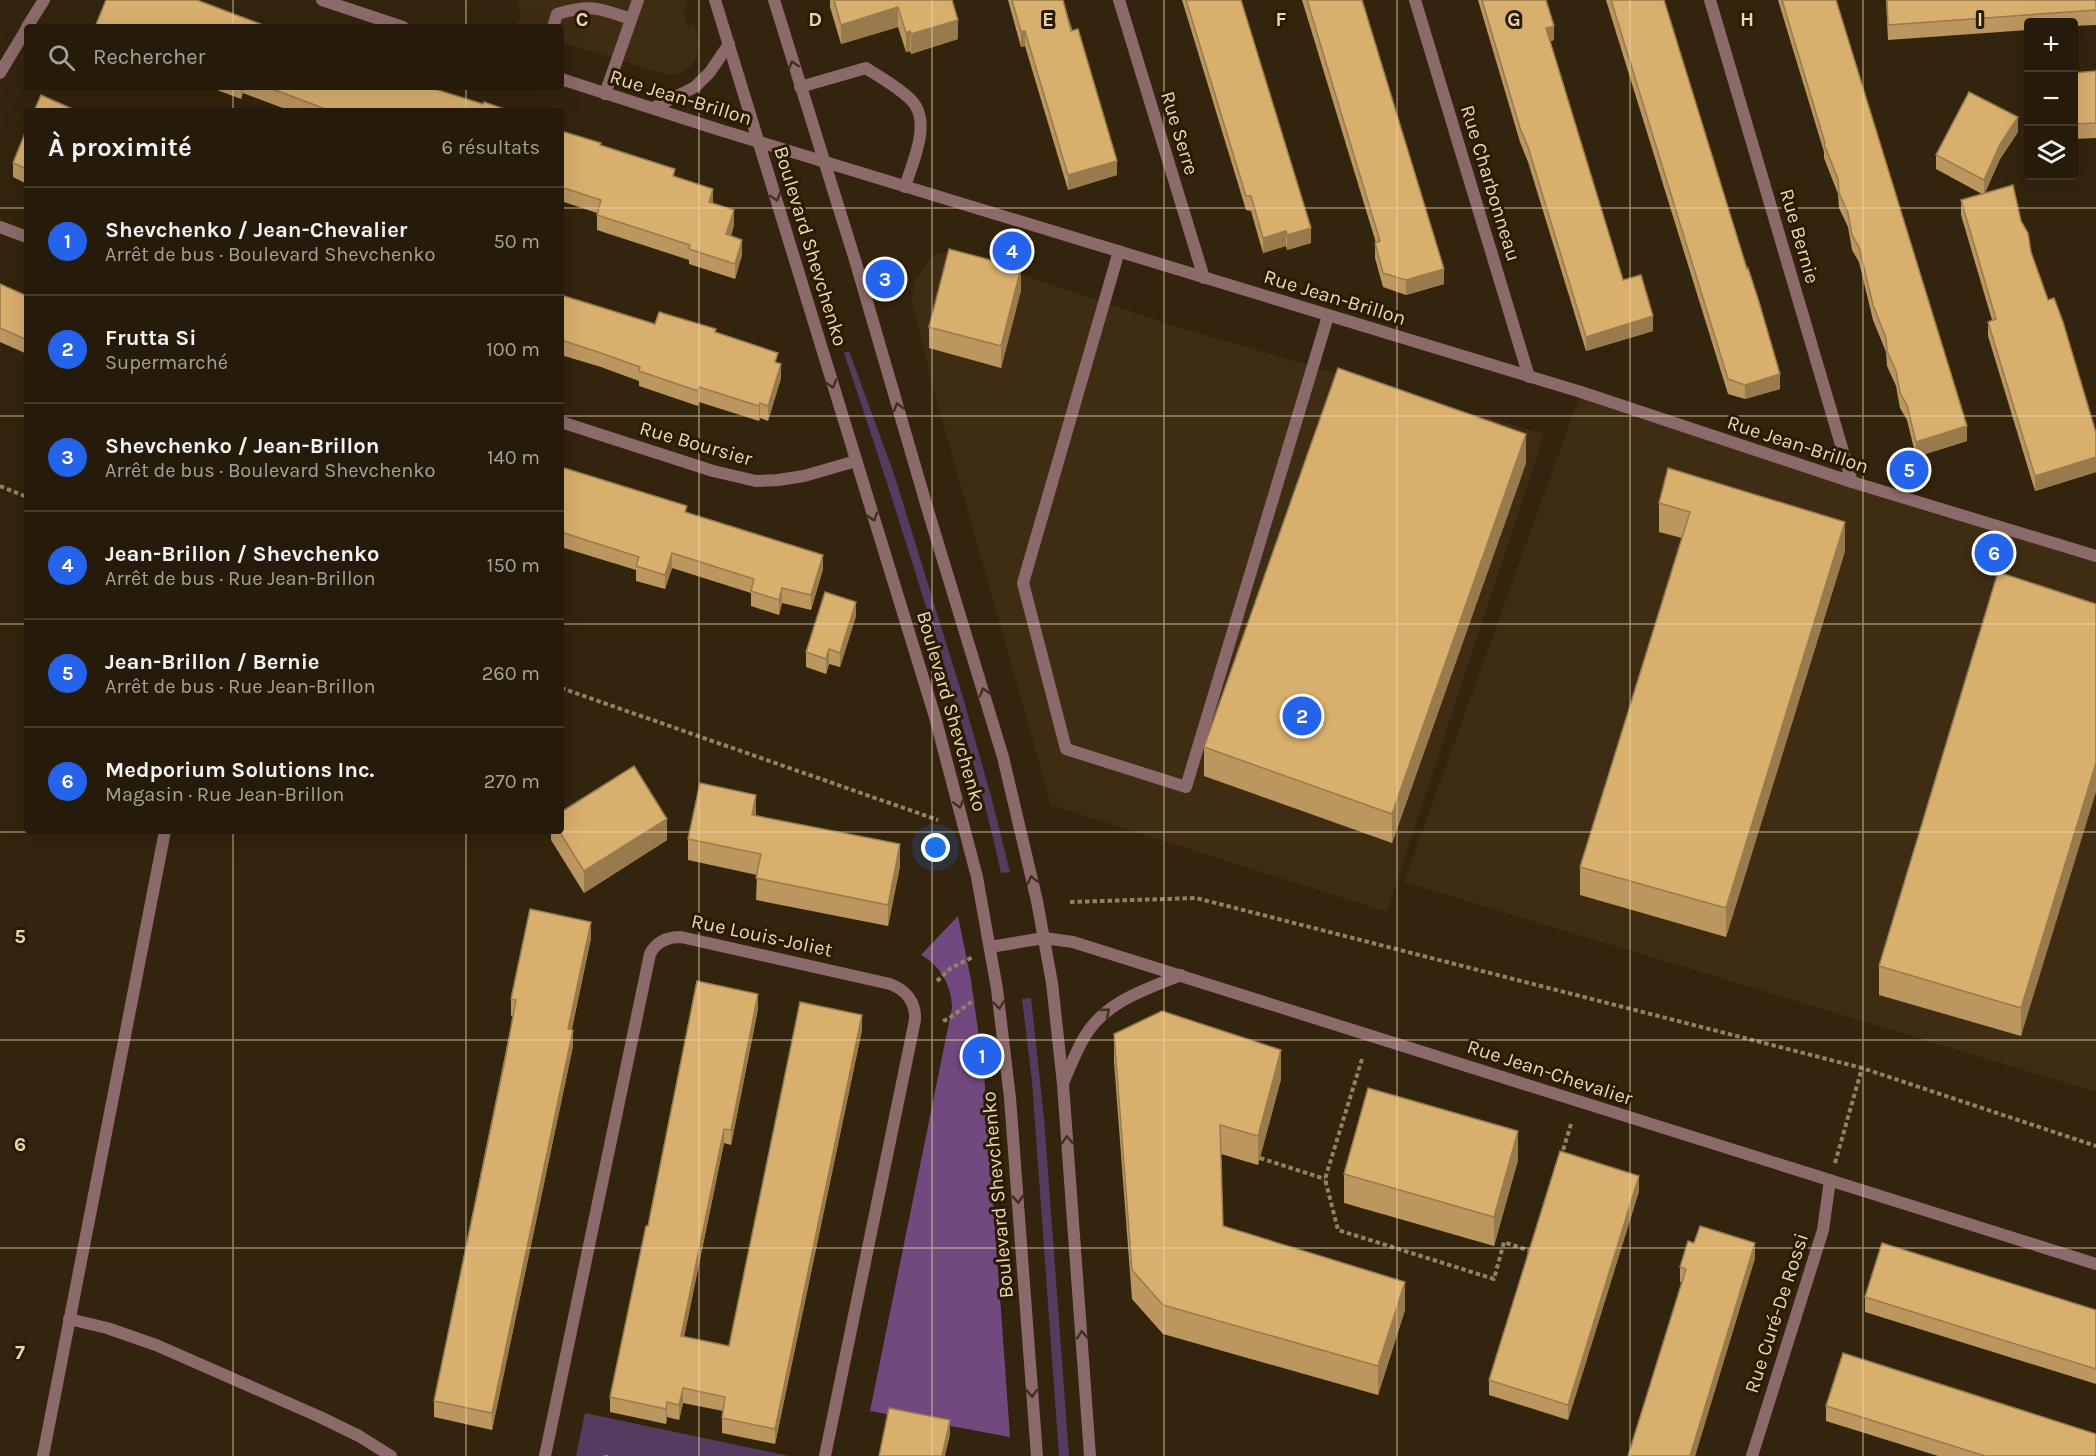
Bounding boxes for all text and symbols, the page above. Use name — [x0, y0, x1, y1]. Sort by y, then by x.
text: C — [576, 8, 588, 31]
text: D — [808, 8, 822, 31]
text: E — [1042, 8, 1054, 31]
text: F — [1276, 8, 1287, 31]
text: G — [1507, 8, 1521, 31]
text: H — [1740, 8, 1754, 31]
text: I — [1977, 8, 1983, 31]
map controls — [2024, 18, 2078, 180]
button: + — [2024, 18, 2078, 72]
search box — [24, 24, 564, 90]
icon: search — [45, 41, 78, 74]
text: Rechercher — [93, 44, 206, 70]
one-way arrow — [788, 60, 800, 70]
street label: Rue Jean-Brillon — [607, 65, 755, 130]
button: − — [2024, 72, 2078, 126]
street label: Rue Serre — [1156, 88, 1203, 178]
street label: Rue Charbonneau — [1456, 102, 1525, 264]
button: layers — [2024, 126, 2078, 180]
text: À proximité — [48, 132, 192, 163]
text: 6 résultats — [442, 136, 540, 159]
street label: Boulevard Shevchenko — [769, 144, 852, 349]
street label: Rue Bernie — [1775, 186, 1824, 286]
one-way arrow — [769, 192, 781, 202]
text: Shevchenko / Jean-Chevalier — [105, 217, 408, 243]
pin: 4 — [992, 228, 1032, 274]
text: 1 — [64, 230, 71, 253]
text: 50 m — [493, 230, 540, 253]
text: Arrêt de bus · Boulevard Shevchenko — [105, 243, 436, 266]
pin: 3 — [866, 256, 904, 302]
street label: Rue Jean-Brillon — [1261, 265, 1409, 330]
text: Frutta Si — [105, 325, 197, 351]
text: 2 — [61, 338, 74, 361]
text: 100 m — [486, 338, 540, 361]
text: Supermarché — [105, 351, 228, 374]
one-way arrow — [825, 378, 837, 389]
one-way arrow — [893, 402, 905, 413]
street label: Rue Jean-Brillon — [1724, 411, 1872, 478]
street label: Rue Boursier — [637, 416, 756, 471]
text: Shevchenko / Jean-Brillon — [105, 433, 379, 459]
text: 3 — [61, 446, 74, 469]
text: 140 m — [487, 446, 540, 469]
pin: 5 — [1890, 448, 1928, 492]
text: Arrêt de bus · Boulevard Shevchenko — [105, 459, 436, 482]
one-way arrow — [866, 511, 878, 522]
pin: 6 — [1974, 530, 2014, 576]
text: Jean-Brillon / Shevchenko — [105, 541, 379, 567]
text: 4 — [62, 554, 73, 577]
text: 150 m — [487, 554, 540, 577]
text: Arrêt de bus · Rue Jean-Brillon — [105, 567, 375, 590]
street label: Boulevard Shevchenko — [912, 608, 991, 814]
text: Jean-Brillon / Bernie — [105, 649, 320, 675]
text: 5 — [62, 662, 73, 685]
text: 260 m — [482, 662, 540, 685]
text: Arrêt de bus · Rue Jean-Brillon — [105, 675, 375, 698]
one-way arrow — [979, 687, 991, 698]
pin: 2 — [1282, 694, 1322, 738]
text: Medporium Solutions Inc. — [105, 757, 374, 783]
text: 6 — [61, 770, 74, 793]
text: 270 m — [484, 770, 540, 793]
text: Magasin · Rue Jean-Brillon — [105, 783, 344, 806]
one-way arrow — [952, 799, 964, 809]
your location — [921, 833, 950, 862]
one-way arrow — [1027, 876, 1040, 886]
street label: Rue Louis-Joliet — [689, 909, 835, 962]
text: 5 — [14, 925, 26, 948]
one-way arrow — [992, 1000, 1005, 1009]
one-way arrow — [1099, 1008, 1110, 1019]
pin: 1 — [962, 1034, 1002, 1078]
street label: Rue Jean-Chevalier — [1464, 1035, 1636, 1110]
street label: Boulevard Shevchenko — [977, 1091, 1018, 1299]
text: 6 — [14, 1133, 26, 1156]
one-way arrow — [1061, 1136, 1074, 1145]
one-way arrow — [1011, 1194, 1024, 1203]
street label: Rue Curé-De Rossi — [1740, 1230, 1813, 1396]
one-way arrow — [1075, 1330, 1088, 1339]
text: 7 — [15, 1341, 25, 1364]
one-way arrow — [1025, 1389, 1038, 1398]

